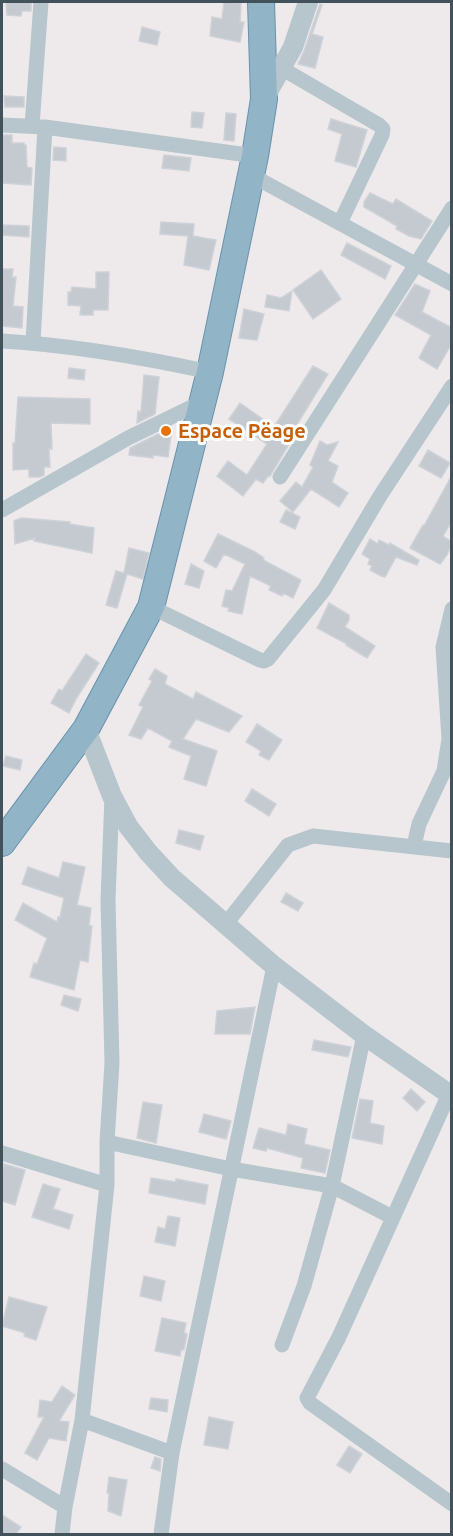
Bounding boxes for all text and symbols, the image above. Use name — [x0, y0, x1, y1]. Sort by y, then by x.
place label: Espace Pëage — [178, 419, 306, 442]
marker: Espace Pëage — [159, 424, 173, 438]

